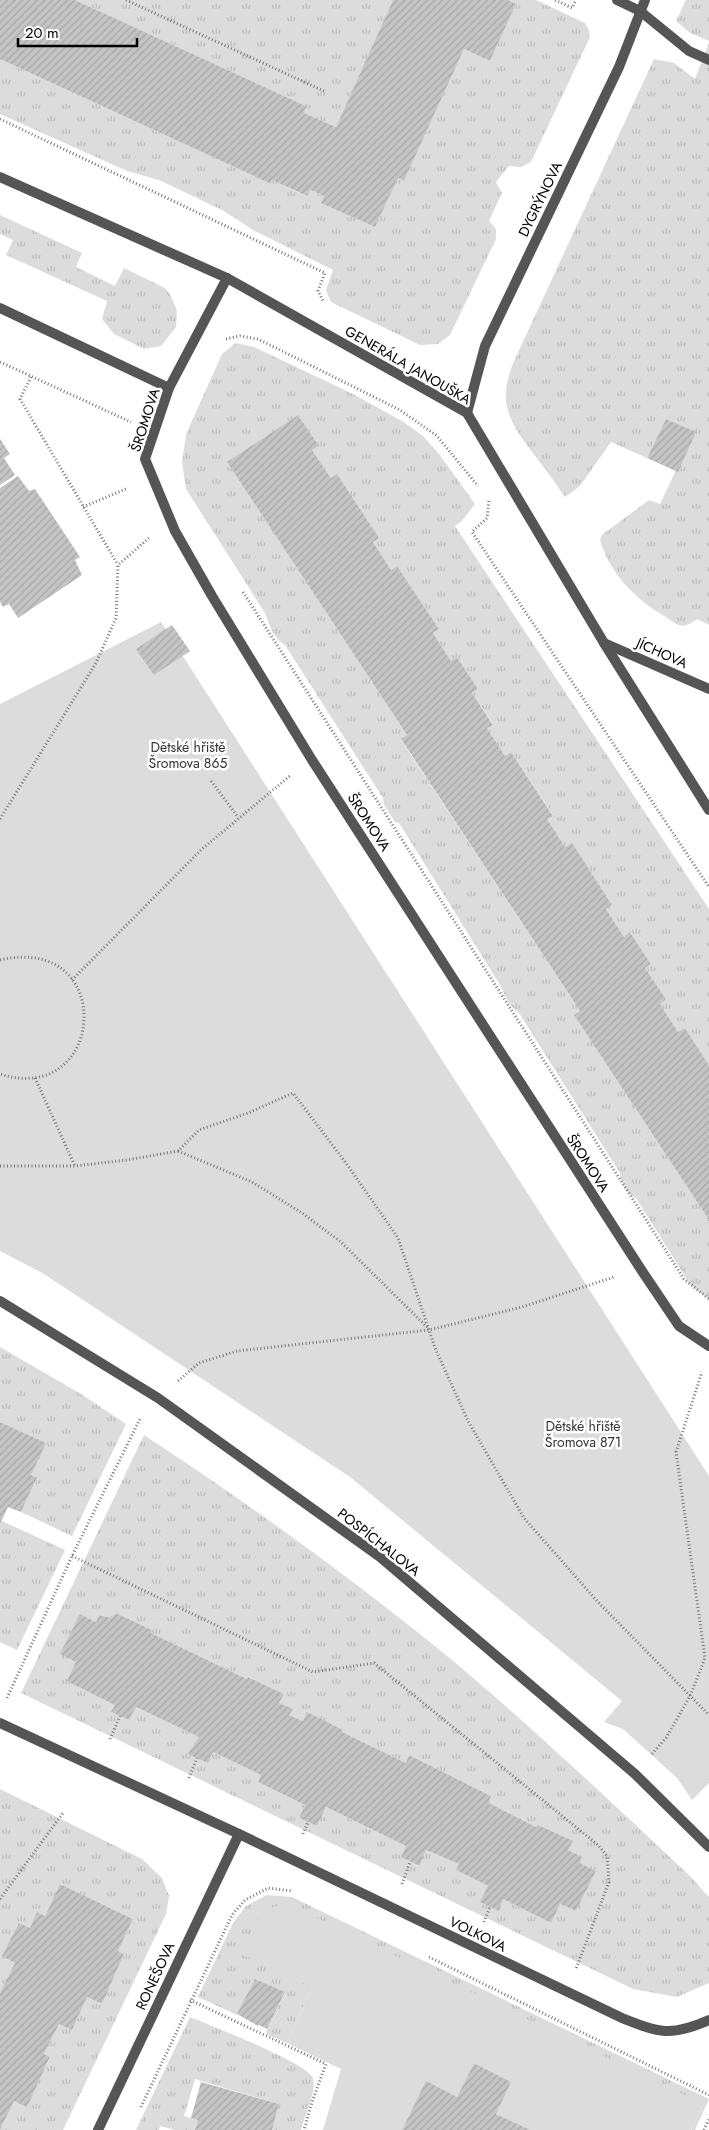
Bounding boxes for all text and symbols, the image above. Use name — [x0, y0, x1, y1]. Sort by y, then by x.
scale bar — [18, 15, 136, 47]
text: 20 m — [25, 22, 59, 44]
street label: DYGRÝNOVA — [513, 157, 567, 240]
street label: GENERÁLA JANOUŠKA — [341, 321, 475, 410]
street label: ŠROMOVA — [125, 385, 165, 454]
street label: JÍCHOVA — [631, 632, 691, 673]
park label: Dětské hřiště Šromova 865 — [149, 737, 228, 773]
street label: ŠROMOVA — [343, 789, 396, 856]
street label: ŠROMOVA — [562, 1130, 615, 1197]
park label: Dětské hřiště Šromova 871 — [545, 1416, 621, 1452]
street label: POSPÍCHALOVA — [333, 1503, 425, 1581]
street label: VOLKOVA — [446, 1912, 511, 1957]
street label: RONEŠOVA — [131, 1938, 180, 2013]

